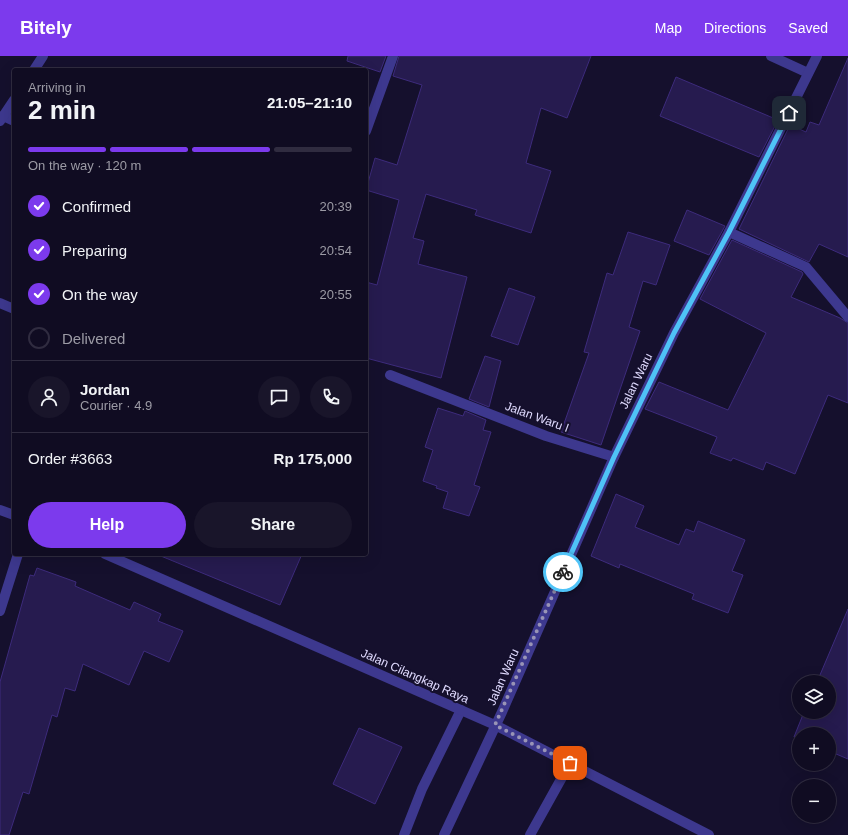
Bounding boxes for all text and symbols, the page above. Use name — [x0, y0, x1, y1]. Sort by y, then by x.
text: Bitely — [20, 17, 72, 38]
text: Map — [655, 20, 682, 36]
text: Directions — [704, 20, 766, 36]
text: Saved — [788, 20, 828, 36]
text: Arriving in — [28, 80, 86, 95]
text: 21:05–21:10 — [267, 94, 352, 111]
text: 2 min — [28, 95, 96, 125]
pin — [772, 96, 806, 130]
icon: home — [778, 102, 800, 124]
text: On the way · 120 m — [28, 158, 141, 173]
icon: check — [28, 195, 50, 217]
text: Confirmed — [62, 198, 131, 215]
text: 20:39 — [319, 199, 352, 214]
icon: check — [28, 239, 50, 261]
text: Preparing — [62, 242, 127, 259]
text: 20:54 — [319, 243, 352, 258]
icon: check — [28, 283, 50, 305]
text: On the way — [62, 286, 138, 303]
text: 20:55 — [319, 287, 352, 302]
text: Delivered — [62, 330, 125, 347]
street label: Jalan Waru — [617, 351, 655, 411]
button: person — [28, 376, 70, 418]
button: chat — [258, 376, 300, 418]
button: phone — [310, 376, 352, 418]
text: Jordan — [80, 381, 130, 398]
text: Courier · 4.9 — [80, 398, 152, 413]
street label: Jalan Waru I — [503, 399, 571, 435]
text: Order #3663 — [28, 450, 112, 467]
text: Rp 175,000 — [274, 450, 352, 467]
button: Help — [28, 502, 186, 548]
button: Share — [194, 502, 352, 548]
courier — [543, 552, 583, 592]
icon: bike — [552, 561, 574, 583]
street label: Jalan Cilangkap Raya — [359, 646, 471, 706]
street label: Jalan Waru — [484, 647, 522, 707]
map controls — [792, 675, 836, 823]
button: layers — [792, 675, 836, 719]
button: + — [792, 727, 836, 771]
pin — [553, 746, 587, 780]
icon: bag — [559, 752, 581, 774]
button: − — [792, 779, 836, 823]

